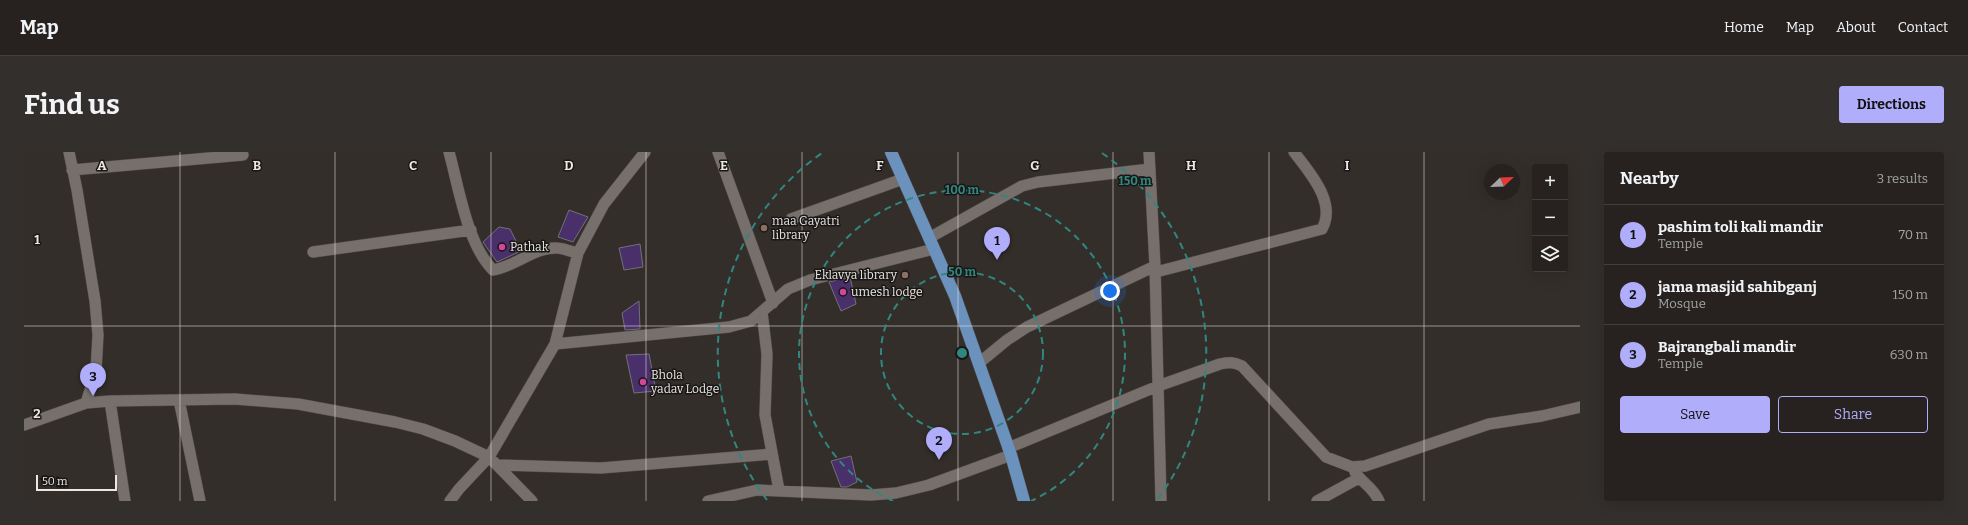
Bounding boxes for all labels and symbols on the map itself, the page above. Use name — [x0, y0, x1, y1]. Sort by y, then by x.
text: A — [97, 158, 107, 173]
text: B — [253, 158, 261, 173]
text: C — [409, 158, 417, 173]
text: D — [564, 158, 574, 173]
text: E — [720, 158, 728, 173]
text: F — [876, 158, 884, 173]
text: G — [1030, 158, 1040, 173]
text: H — [1186, 158, 1196, 173]
text: I — [1345, 158, 1350, 173]
north arrow — [1484, 164, 1520, 200]
text: 150 m — [1119, 174, 1152, 188]
text: 100 m — [945, 183, 980, 197]
place label: maa Gayatri library — [772, 214, 840, 242]
marker: maa Gayatri library — [759, 223, 769, 233]
pin: 1 — [984, 227, 1010, 260]
text: 1 — [34, 232, 40, 247]
place label: Pathak — [510, 240, 549, 254]
marker: Pathak — [497, 242, 507, 252]
text: 50 m — [948, 265, 976, 279]
place label: Eklavya library — [814, 268, 898, 282]
marker: Eklavya library — [900, 270, 910, 280]
your location — [1100, 281, 1120, 301]
place label: umesh lodge — [851, 285, 923, 299]
marker: umesh lodge — [838, 287, 848, 297]
centre of rings — [955, 346, 969, 360]
pin: 3 — [80, 363, 106, 396]
place label: Bhola yadav Lodge — [650, 368, 719, 396]
marker: Bhola yadav Lodge — [638, 377, 648, 387]
text: 2 — [33, 406, 41, 421]
pin: 2 — [926, 427, 952, 460]
scale bar — [36, 473, 117, 492]

